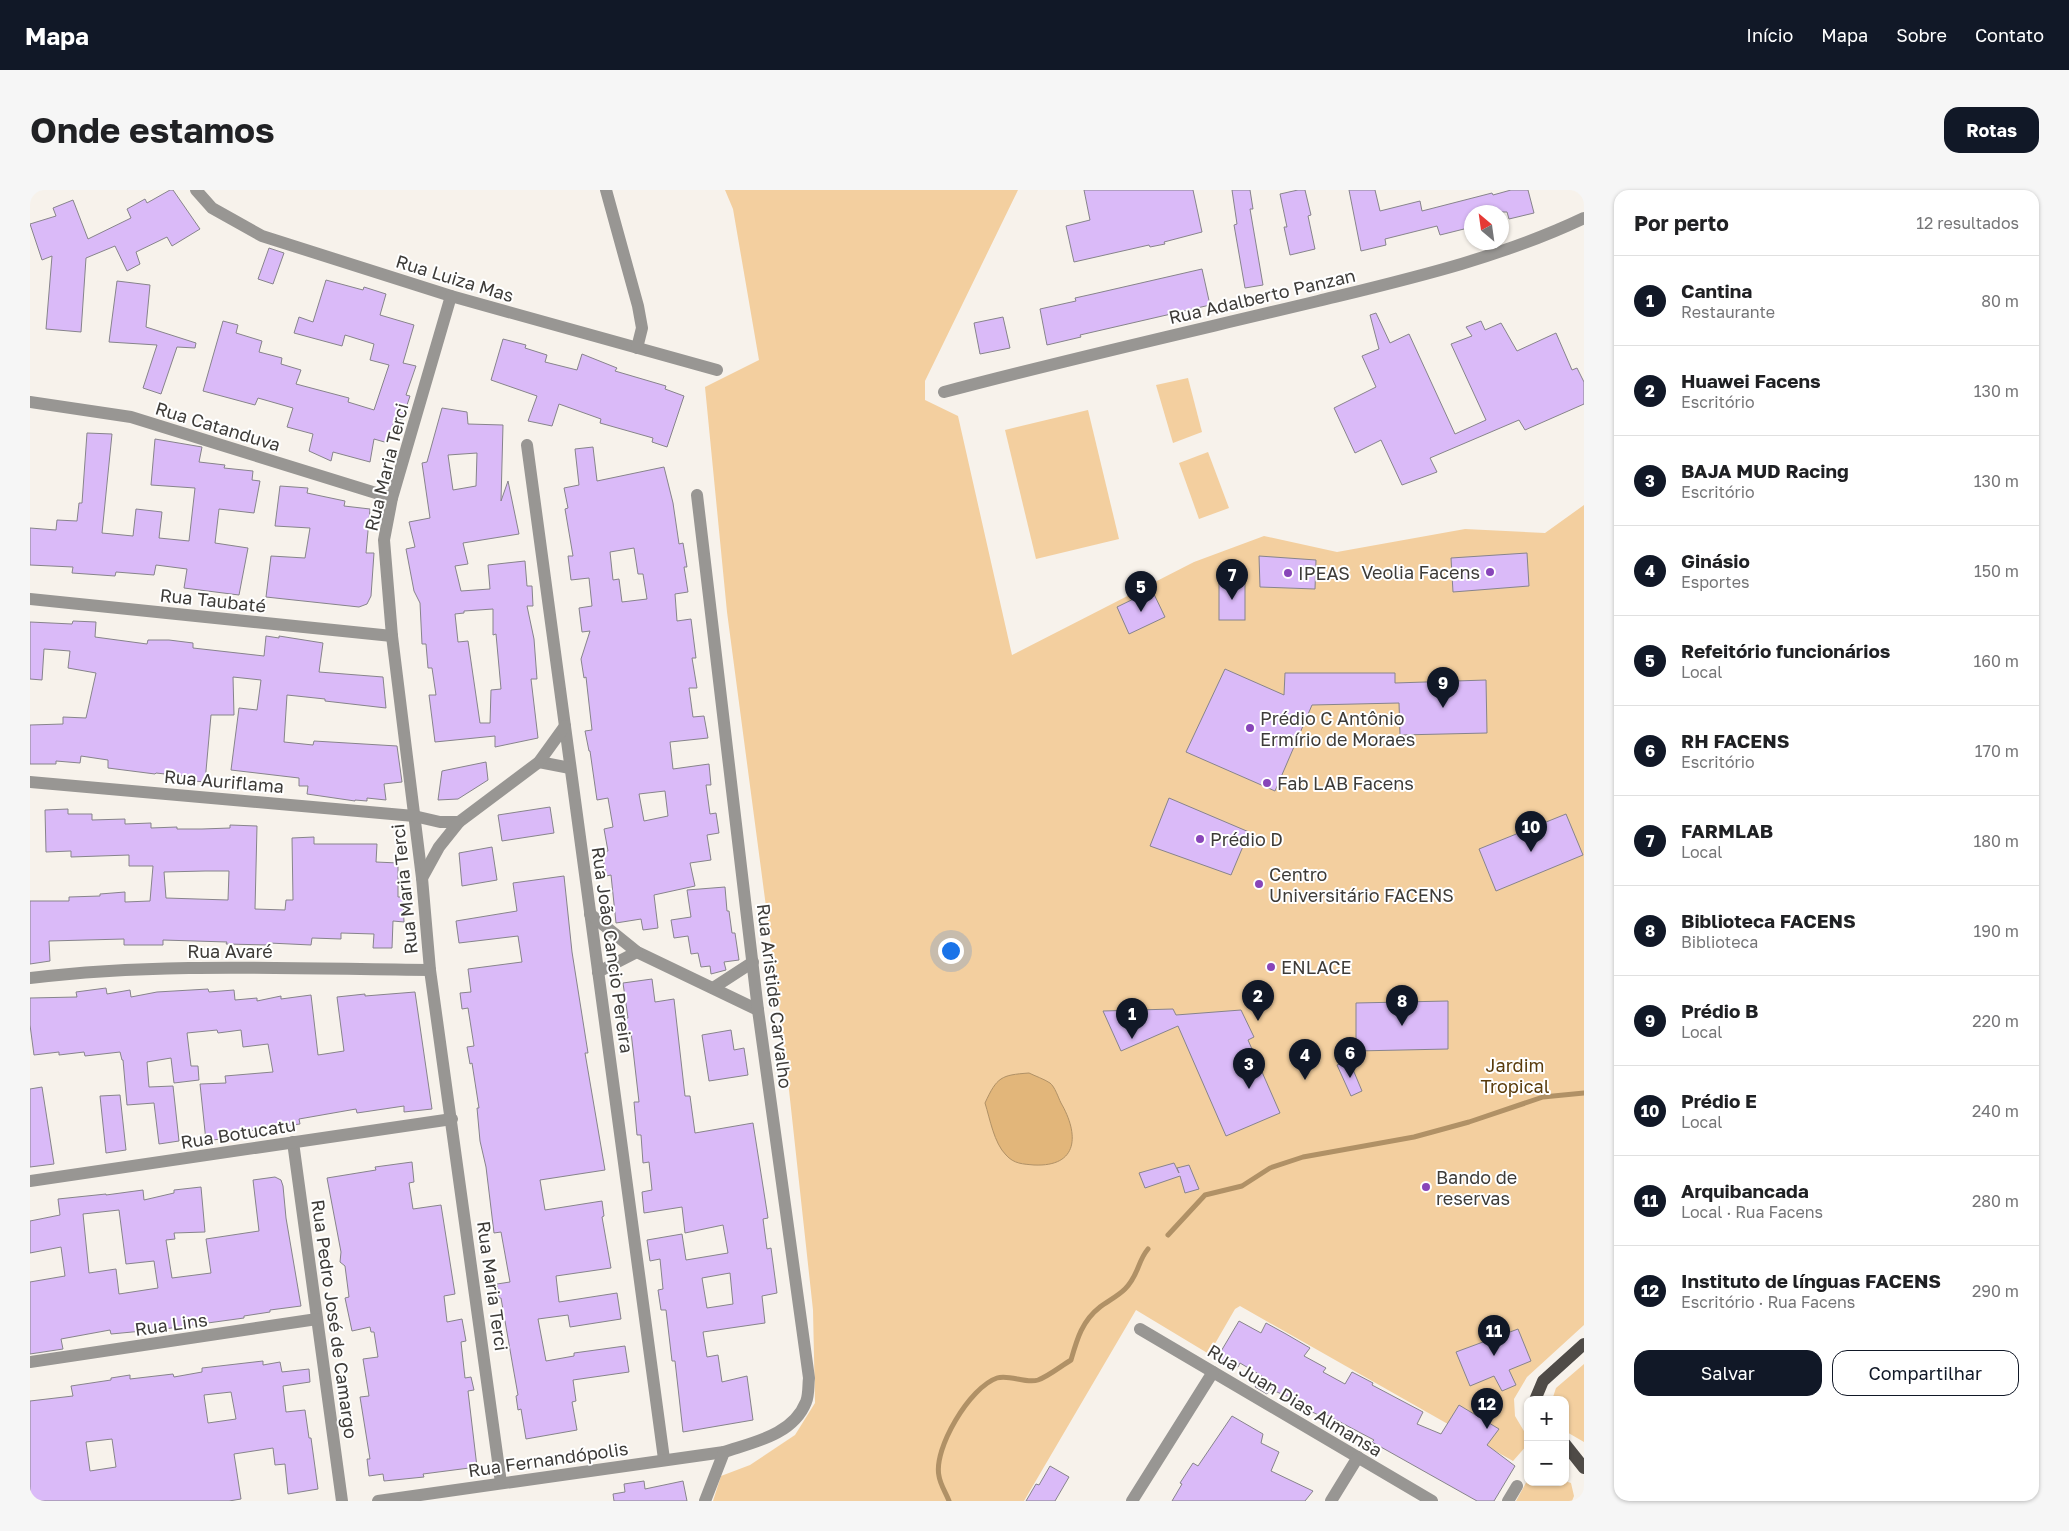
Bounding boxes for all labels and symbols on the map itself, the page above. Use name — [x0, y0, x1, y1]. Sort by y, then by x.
north arrow — [1464, 205, 1509, 250]
street label: Rua Luiza Mas — [393, 250, 517, 306]
street label: Rua Adalberto Panzan — [1166, 264, 1358, 328]
street label: Rua Catanduva — [153, 397, 283, 455]
street label: Rua Maria Terci — [359, 401, 413, 533]
pin: 7 — [1216, 559, 1248, 600]
place label: Veolia Facens — [1361, 561, 1480, 583]
place label: IPEAS — [1298, 562, 1350, 584]
marker: Veolia Facens — [1484, 566, 1496, 578]
marker: IPEAS — [1282, 567, 1294, 579]
pin: 5 — [1125, 571, 1157, 612]
street label: Rua Taubaté — [159, 583, 267, 617]
pin: 9 — [1427, 667, 1459, 708]
place label: Prédio C Antônio Ermírio de Moraes — [1260, 707, 1415, 750]
marker: Prédio C Antônio Ermírio de Moraes — [1244, 722, 1256, 734]
street label: Rua Auriflama — [163, 765, 285, 797]
place label: Fab LAB Facens — [1277, 772, 1414, 794]
marker: Fab LAB Facens — [1261, 777, 1273, 789]
pin: 10 — [1515, 811, 1547, 852]
street label: Rua Maria Terci — [386, 823, 422, 955]
place label: Prédio D — [1210, 828, 1283, 850]
marker: Prédio D — [1194, 833, 1206, 845]
street label: Rua João Cancio Pereira — [588, 845, 638, 1055]
place label: Centro Universitário FACENS — [1269, 863, 1454, 906]
marker: Centro Universitário FACENS — [1253, 878, 1265, 890]
street label: Rua Aristide Carvalho — [753, 902, 797, 1090]
your location — [938, 938, 964, 964]
street label: Rua Avaré — [187, 940, 273, 962]
place label: ENLACE — [1281, 956, 1351, 978]
marker: ENLACE — [1265, 961, 1277, 973]
pin: 2 — [1242, 980, 1274, 1021]
pin: 8 — [1386, 985, 1418, 1026]
pin: 1 — [1116, 998, 1148, 1039]
pin: 6 — [1334, 1037, 1366, 1078]
pin: 4 — [1289, 1039, 1321, 1080]
pin: 3 — [1233, 1048, 1265, 1089]
park label: Jardim Tropical — [1481, 1054, 1550, 1097]
street label: Rua Botucatu — [179, 1113, 297, 1153]
place label: Bando de reservas — [1436, 1166, 1517, 1209]
marker: Bando de reservas — [1420, 1181, 1432, 1193]
street label: Rua Pedro José de Camargo — [307, 1198, 363, 1440]
street label: Rua Maria Terci — [473, 1220, 513, 1352]
street label: Rua Lins — [133, 1308, 209, 1340]
pin: 11 — [1478, 1315, 1510, 1356]
street label: Rua Juan Dias Almansa — [1204, 1339, 1386, 1461]
pin: 12 — [1471, 1388, 1503, 1429]
street label: Rua Fernandópolis — [466, 1437, 630, 1481]

